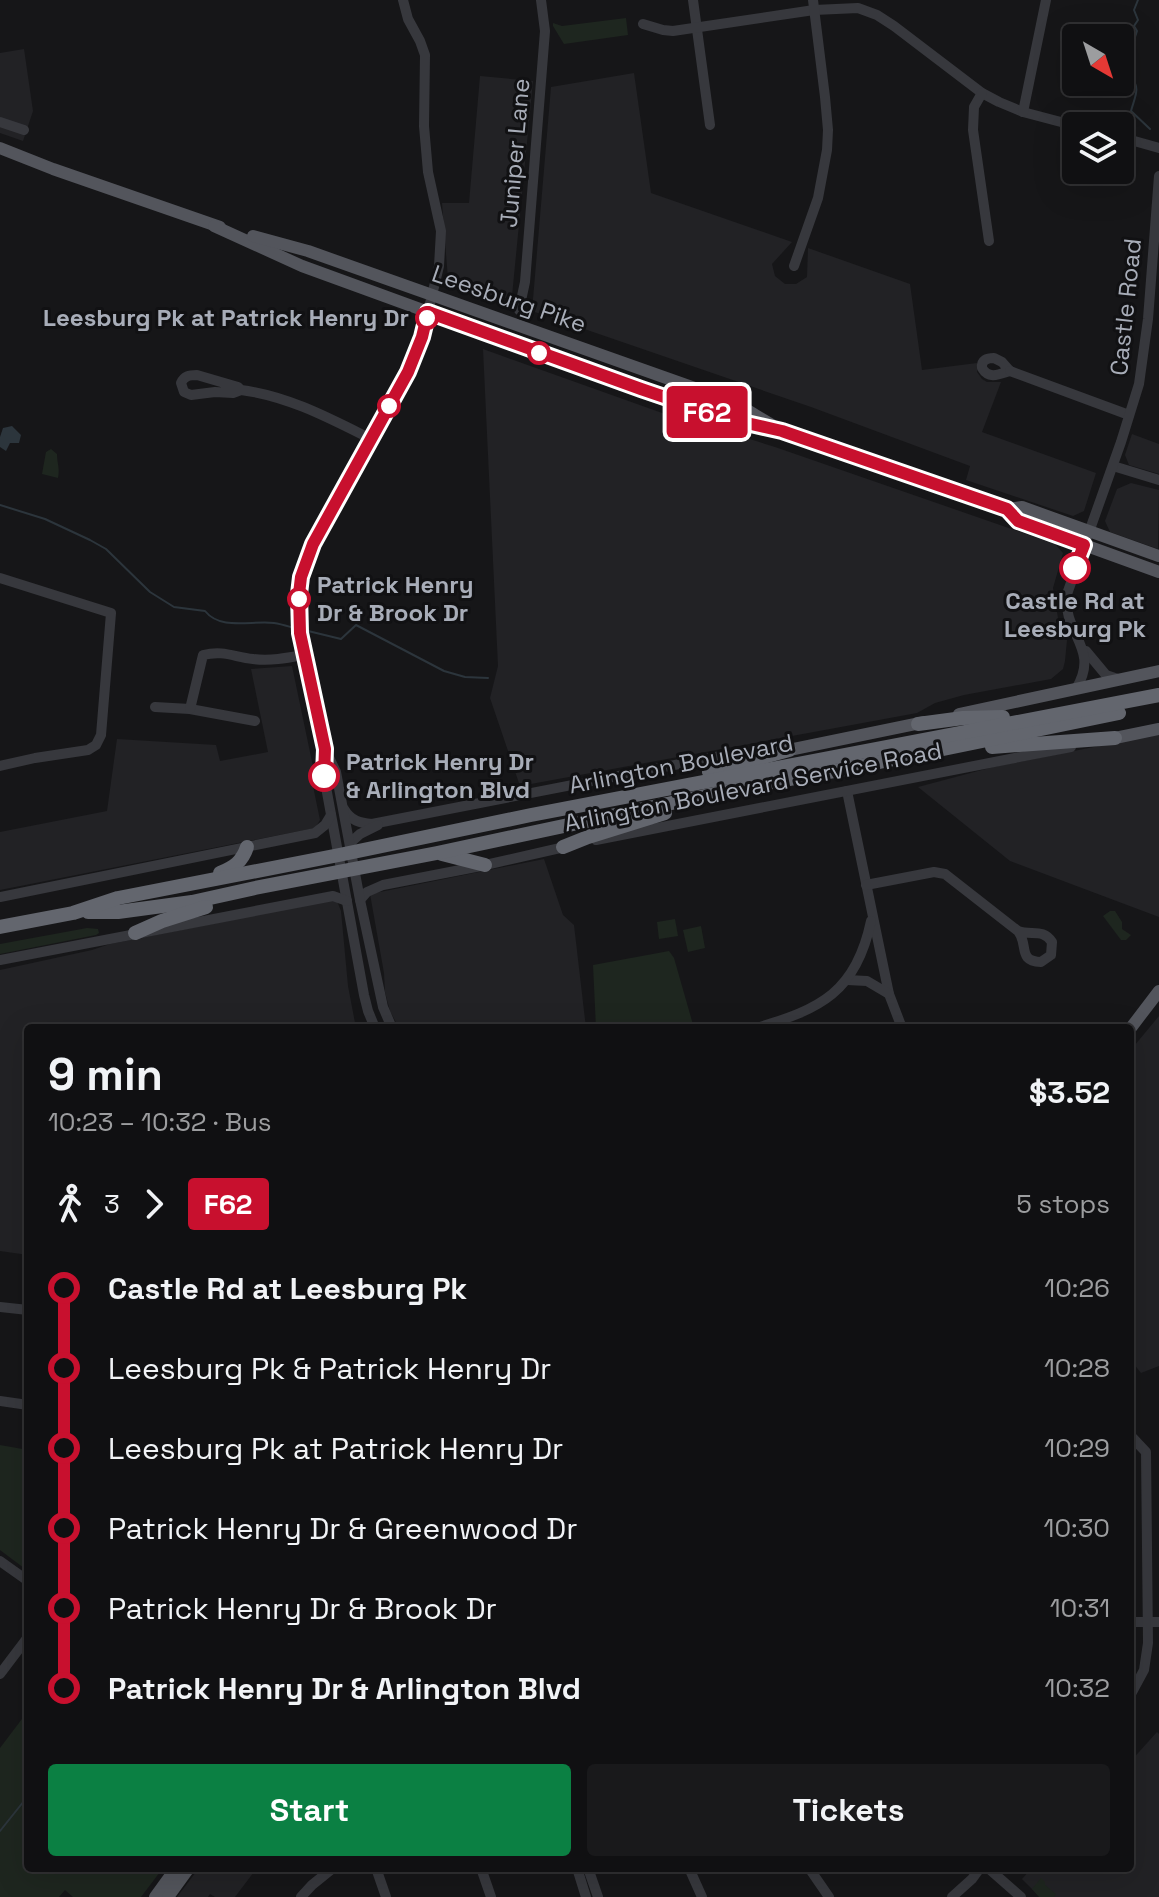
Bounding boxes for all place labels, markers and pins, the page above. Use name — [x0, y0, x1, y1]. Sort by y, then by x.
place label: Leesburg Pk at Patrick Henry Dr — [43, 302, 409, 333]
marker: Leesburg Pk at Patrick Henry Dr — [416, 307, 438, 329]
unlabelled marker — [528, 342, 550, 364]
unlabelled marker — [378, 395, 400, 417]
marker: Castle Rd at Leesburg Pk — [1060, 553, 1090, 583]
place label: Patrick Henry Dr & Brook Dr — [317, 569, 473, 628]
place label: Castle Rd at Leesburg Pk — [1004, 585, 1146, 644]
marker: Patrick Henry Dr & Brook Dr — [288, 588, 310, 610]
place label: Patrick Henry Dr & Arlington Blvd — [346, 746, 534, 805]
marker: Patrick Henry Dr & Arlington Blvd — [309, 761, 339, 791]

